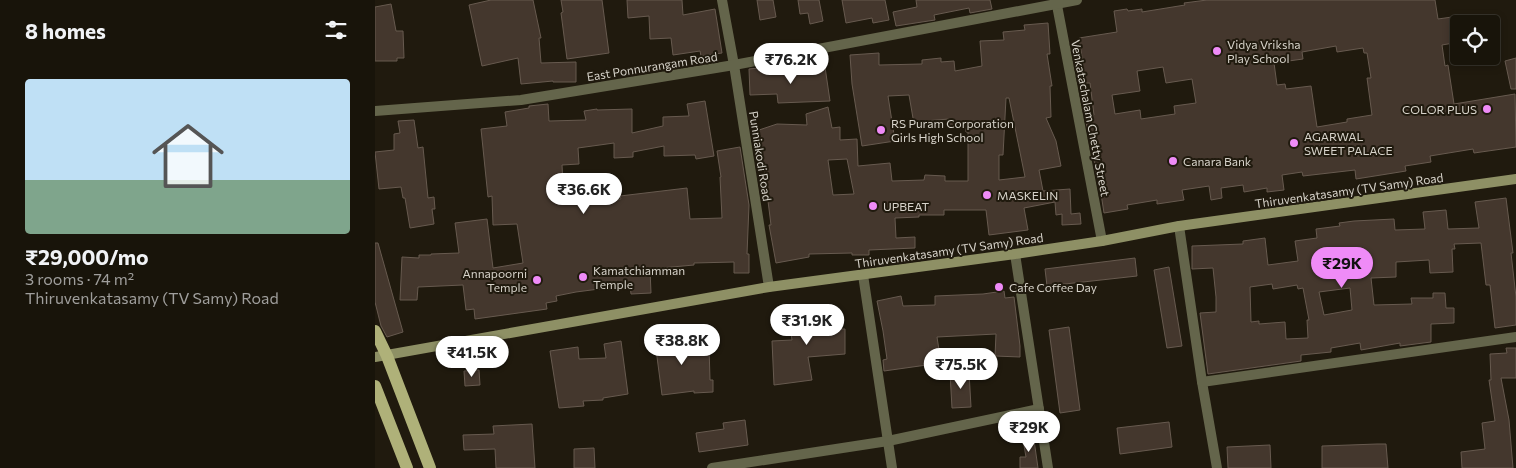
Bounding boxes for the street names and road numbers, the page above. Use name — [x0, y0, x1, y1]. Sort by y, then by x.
street label: Venkatachalam Chetty Street — [1069, 38, 1113, 198]
street label: East Ponnurangam Road — [586, 49, 718, 83]
street label: Punniakodi Road — [747, 110, 775, 202]
street label: Thiruvenkatasamy (TV Samy) Road — [1254, 170, 1444, 210]
street label: Thiruvenkatasamy (TV Samy) Road — [854, 230, 1044, 270]

